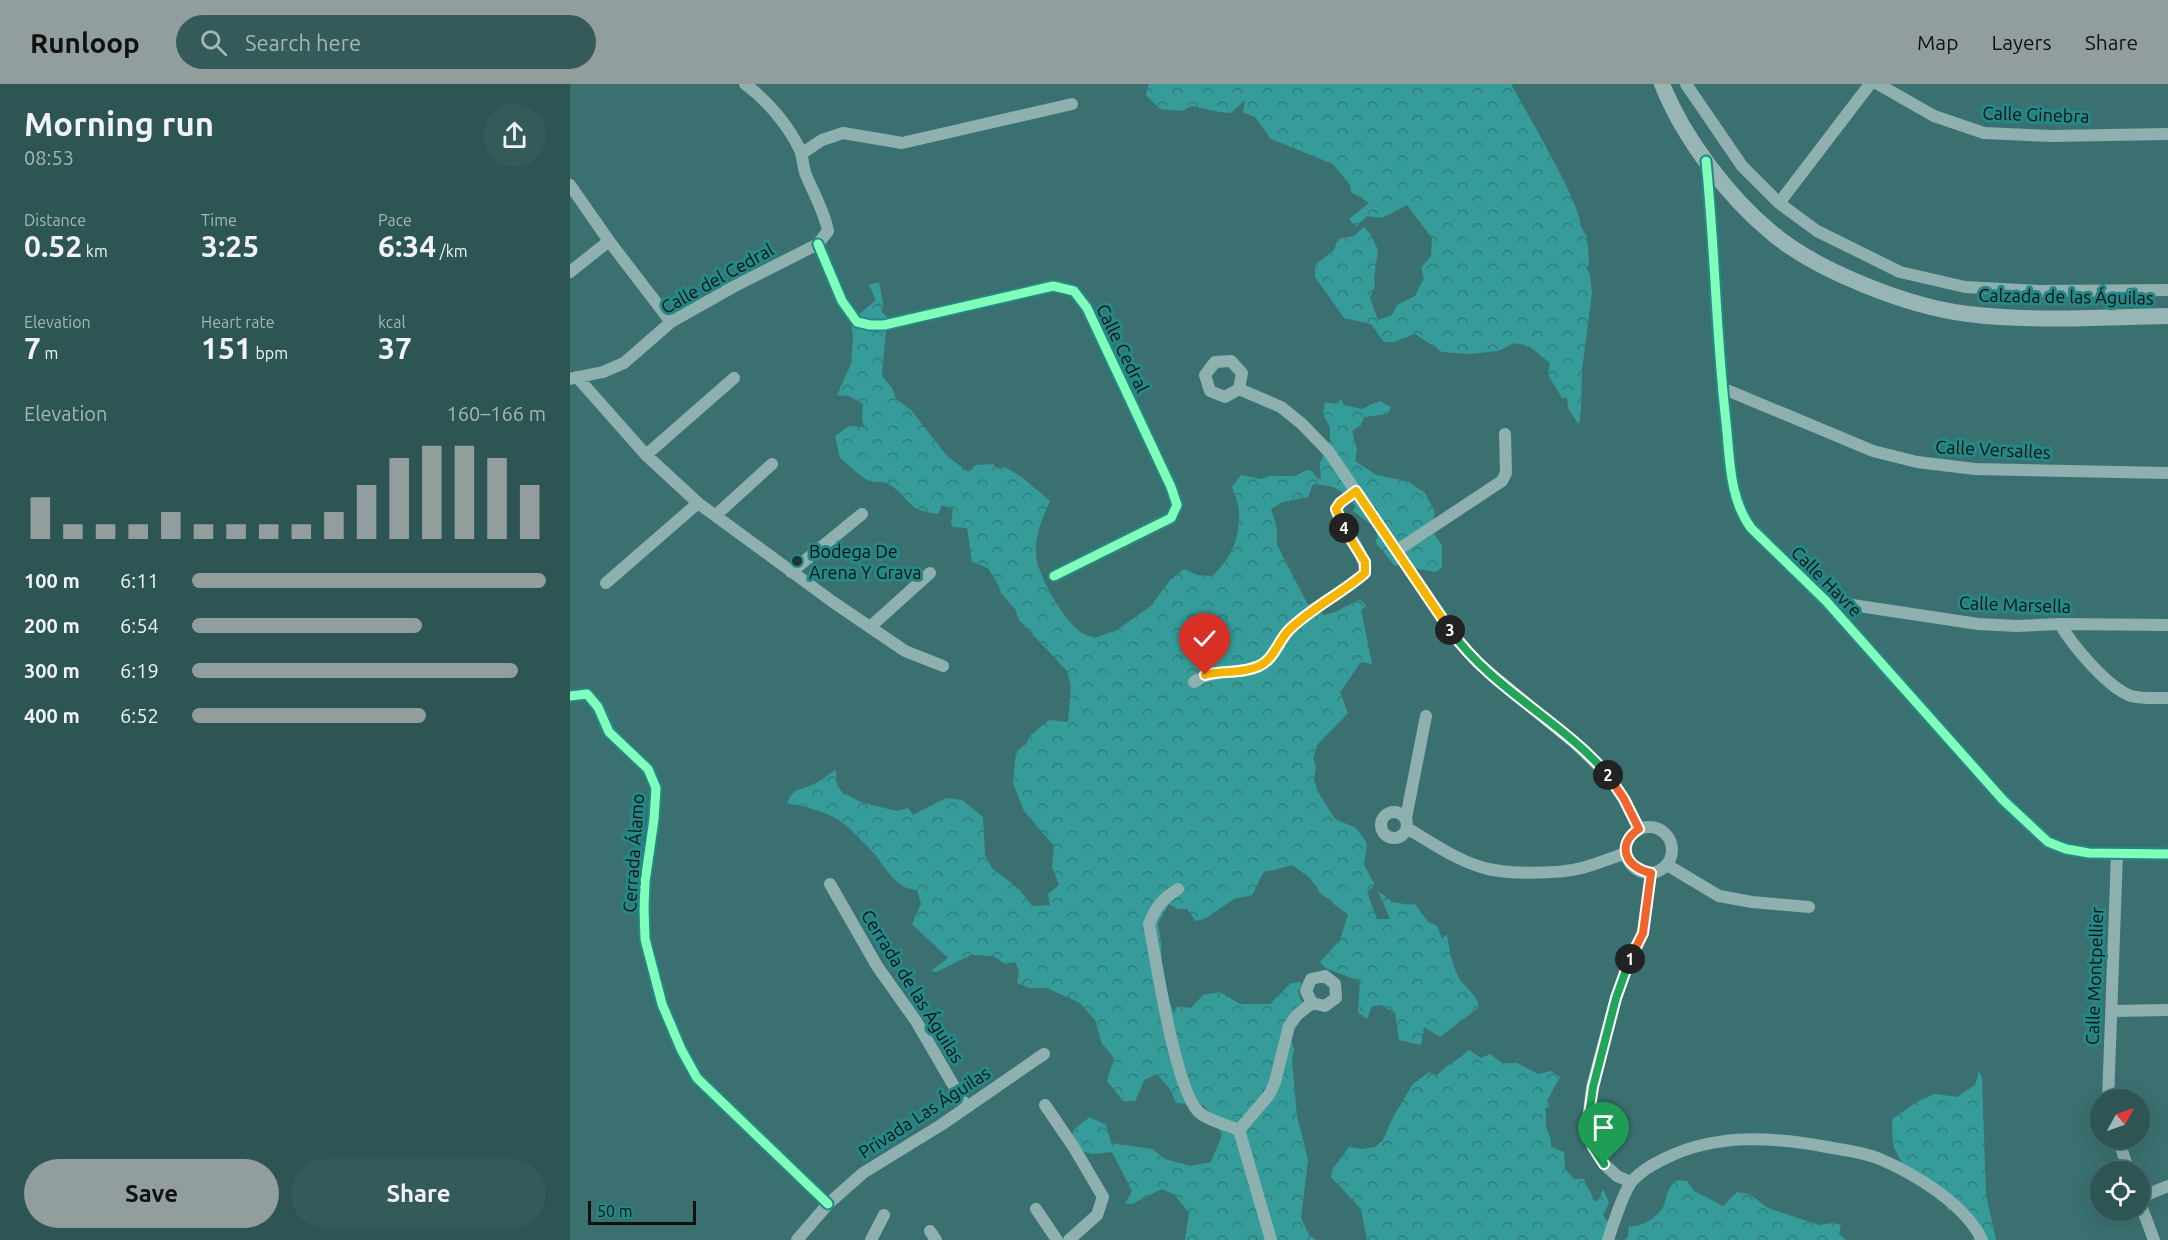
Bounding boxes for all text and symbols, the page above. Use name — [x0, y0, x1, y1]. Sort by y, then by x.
search box — [176, 15, 596, 69]
icon: search — [197, 26, 230, 59]
text: Runloop — [30, 27, 140, 58]
text: Search here — [245, 30, 361, 55]
text: Map — [1917, 30, 1958, 54]
text: Layers — [1991, 30, 2052, 54]
text: Share — [2085, 30, 2138, 54]
street label: Calle Ginebra — [1982, 102, 2090, 126]
button: share — [483, 104, 546, 167]
text: Morning run — [24, 105, 214, 142]
text: 08:53 — [24, 146, 74, 169]
text: Distance — [24, 211, 86, 229]
text: Time — [201, 211, 237, 229]
text: Pace — [378, 211, 412, 229]
text: 0.52 — [24, 229, 82, 263]
text: 3:25 — [201, 229, 259, 263]
text: 6:34 — [378, 229, 436, 263]
street label: Calle del Cedral — [657, 239, 777, 317]
text: km — [82, 242, 108, 260]
text: /km — [436, 242, 468, 260]
street label: Calzada de las Águilas — [1978, 283, 2154, 308]
street label: Calle Cedral — [1093, 300, 1153, 396]
text: Elevation — [24, 313, 91, 331]
text: Heart rate — [201, 313, 275, 331]
text: kcal — [378, 313, 406, 331]
text: 7 — [24, 331, 41, 365]
text: 151 — [201, 331, 252, 365]
text: 37 — [378, 331, 412, 365]
text: m — [41, 344, 58, 362]
text: bpm — [252, 344, 288, 362]
text: Elevation — [24, 402, 107, 425]
text: 160–166 m — [447, 402, 546, 425]
street label: Calle Versalles — [1935, 436, 2051, 462]
pin: 4 — [1329, 513, 1359, 543]
text: 4 — [1339, 519, 1349, 537]
place label: Bodega De Arena Y Grava — [809, 541, 922, 582]
street label: Calle Havre — [1788, 542, 1866, 620]
marker: Bodega De Arena Y Grava — [790, 554, 804, 568]
text: 100 m — [24, 569, 80, 592]
text: 6:11 — [120, 569, 159, 592]
street label: Calle Marsella — [1959, 592, 2071, 616]
pin — [1179, 613, 1230, 675]
text: 200 m — [24, 614, 80, 637]
text: 6:54 — [120, 614, 159, 637]
pin: 3 — [1435, 615, 1465, 645]
text: 3 — [1445, 621, 1455, 639]
icon: check — [1188, 622, 1221, 655]
text: 300 m — [24, 659, 80, 682]
text: 6:19 — [120, 659, 159, 682]
text: 400 m — [24, 704, 80, 727]
text: 6:52 — [120, 704, 159, 727]
pin: 2 — [1593, 760, 1623, 790]
text: 2 — [1603, 766, 1613, 784]
street label: Cerrada Álamo — [618, 793, 647, 913]
street label: Cerrada de las Águilas — [858, 905, 969, 1066]
street label: Calle Montpellier — [2082, 906, 2106, 1045]
pin: 1 — [1615, 944, 1645, 974]
text: 1 — [1625, 950, 1635, 968]
street label: Privada Las Águilas — [854, 1061, 994, 1162]
north arrow — [2090, 1089, 2150, 1149]
map controls — [2090, 1089, 2150, 1221]
pin — [1578, 1102, 1629, 1164]
icon: arrive — [1587, 1111, 1620, 1144]
button: Save — [24, 1159, 279, 1228]
button: Share — [291, 1159, 546, 1228]
button: locate — [2090, 1161, 2150, 1221]
scale bar — [588, 1198, 696, 1226]
text: 50 m — [597, 1202, 633, 1220]

